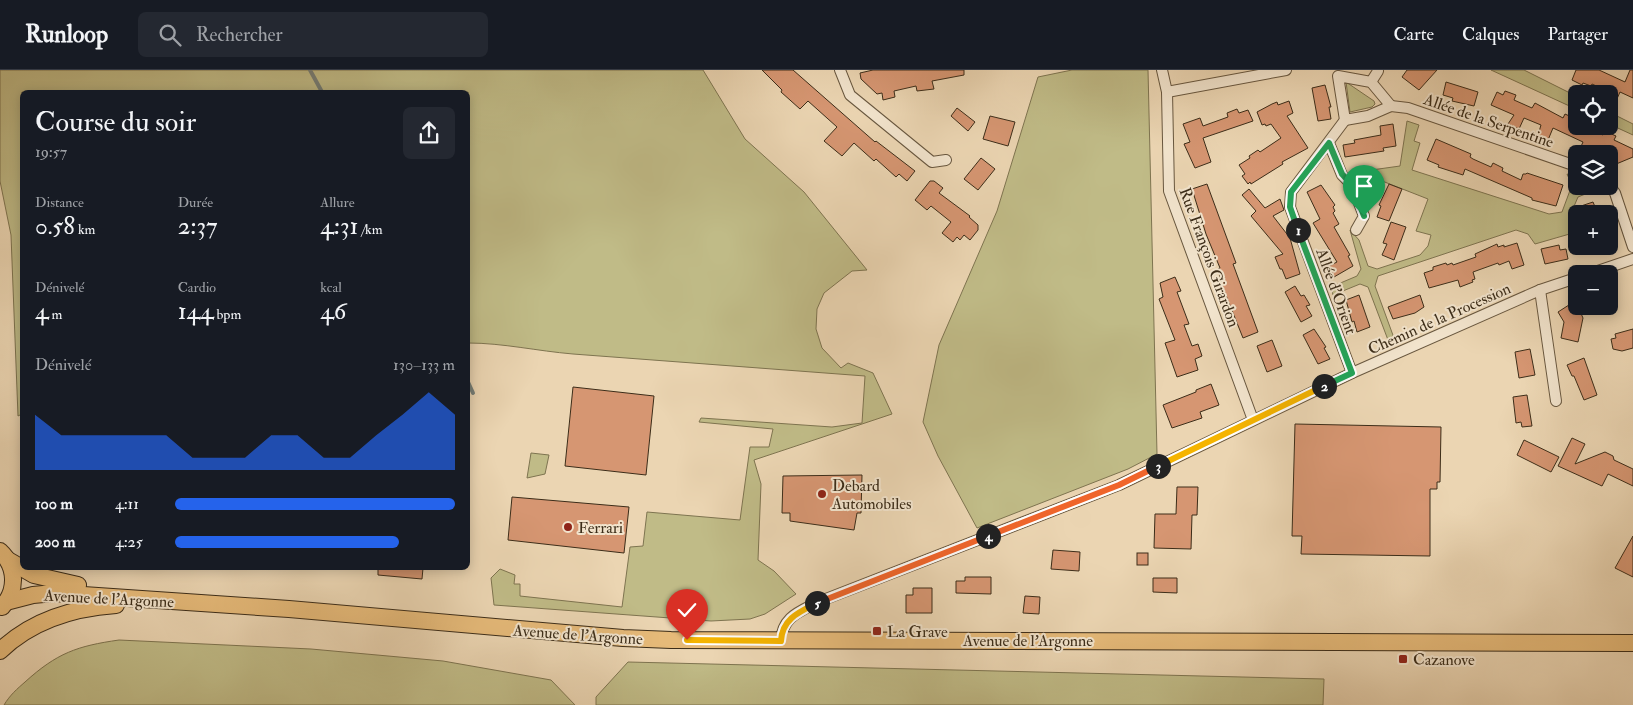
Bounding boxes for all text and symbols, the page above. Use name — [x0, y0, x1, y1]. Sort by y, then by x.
search box — [138, 12, 488, 57]
text: Runloop — [25, 19, 108, 50]
icon: search — [156, 21, 184, 49]
text: Rechercher — [196, 23, 283, 47]
text: Carte — [1393, 23, 1434, 46]
text: Calques — [1462, 23, 1519, 46]
text: Partager — [1547, 23, 1608, 46]
map controls — [1568, 85, 1618, 315]
button: locate — [1568, 85, 1618, 135]
street label: Allée de la Serpentine — [1420, 89, 1556, 154]
text: Course du soir — [35, 105, 196, 140]
button: share — [403, 107, 455, 159]
text: 19:57 — [35, 142, 67, 162]
button: layers — [1568, 145, 1618, 195]
pin — [1343, 165, 1385, 216]
icon: arrive — [1350, 172, 1378, 200]
street label: Rue François Girardon — [1175, 185, 1244, 330]
text: Distance — [35, 194, 84, 211]
text: Durée — [178, 194, 213, 211]
text: Allure — [320, 194, 355, 211]
button: + — [1568, 205, 1618, 255]
text: 0.58 — [35, 211, 75, 242]
text: 2:37 — [178, 211, 218, 242]
text: 4:31 — [320, 211, 359, 242]
pin: 1 — [1286, 218, 1310, 242]
text: km — [75, 221, 95, 238]
text: /km — [359, 221, 383, 238]
text: 1 — [1296, 222, 1301, 239]
street label: Allée d'Orient — [1311, 245, 1361, 337]
button: − — [1568, 265, 1618, 315]
street label: Chemin de la Procession — [1365, 278, 1514, 359]
text: Dénivelé — [35, 279, 84, 296]
text: Cardio — [178, 279, 216, 296]
text: kcal — [320, 279, 342, 296]
text: 4 — [35, 296, 48, 327]
text: 144 — [178, 296, 214, 327]
text: 46 — [320, 296, 346, 327]
text: m — [48, 306, 62, 323]
text: bpm — [214, 306, 241, 323]
text: Dénivelé — [35, 355, 91, 375]
text: 130–133 m — [393, 355, 455, 375]
pin: 2 — [1312, 374, 1336, 398]
text: 2 — [1321, 378, 1328, 395]
pin: 3 — [1146, 454, 1170, 478]
text: 3 — [1156, 458, 1161, 475]
place label: Debard Automobiles — [831, 476, 911, 514]
marker: Debard Automobiles — [816, 488, 828, 500]
text: 100 m — [35, 494, 73, 514]
text: 4:11 — [115, 494, 139, 514]
place label: Ferrari — [578, 518, 623, 538]
marker: Ferrari — [562, 521, 574, 533]
pin: 4 — [976, 524, 1000, 548]
text: 4 — [985, 528, 992, 545]
text: 200 m — [35, 532, 75, 552]
text: 4:25 — [115, 532, 143, 552]
street label: Avenue de l'Argonne — [42, 586, 175, 612]
pin — [666, 589, 708, 640]
pin: 5 — [804, 590, 830, 616]
text: 5 — [814, 595, 821, 612]
icon: check — [673, 596, 701, 624]
street label: Avenue de l'Argonne — [511, 620, 644, 650]
place label: La Grave — [887, 622, 948, 642]
marker: La Grave — [871, 625, 883, 637]
street label: Avenue de l'Argonne — [962, 631, 1093, 651]
place label: Cazanove — [1413, 650, 1475, 670]
marker: Cazanove — [1397, 653, 1409, 665]

